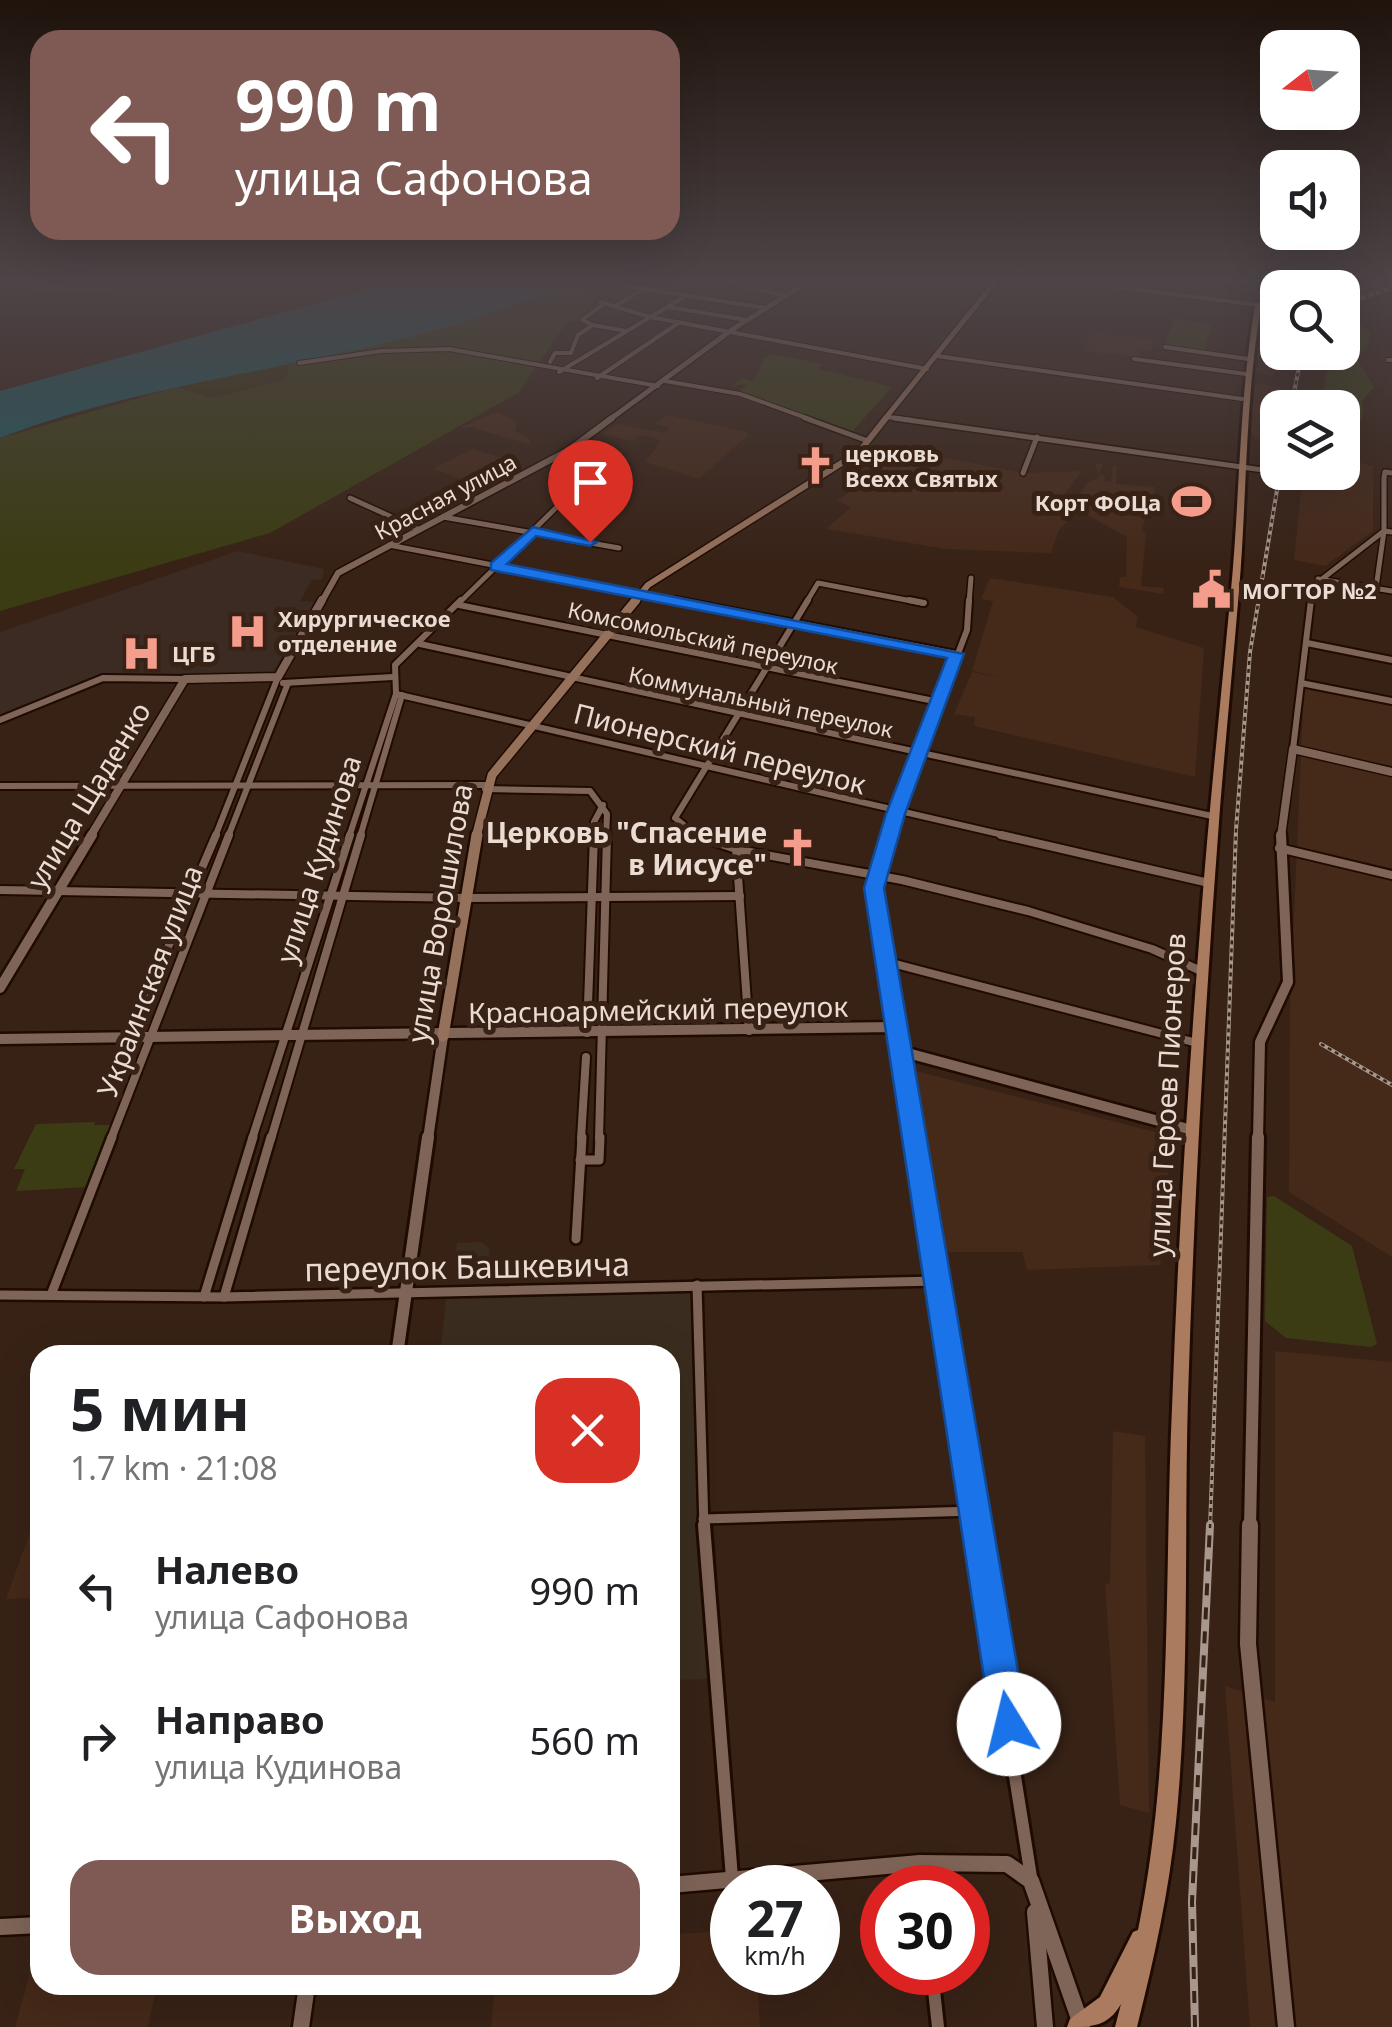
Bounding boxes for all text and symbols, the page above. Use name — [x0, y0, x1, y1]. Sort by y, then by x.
north arrow — [1260, 30, 1360, 130]
map controls — [1260, 30, 1360, 490]
text: 990 m — [235, 56, 442, 152]
icon: left — [70, 70, 200, 200]
text: улица Сафонова — [235, 147, 593, 208]
button: sound — [1260, 150, 1360, 250]
button: search — [1260, 270, 1360, 370]
button: layers — [1260, 390, 1360, 490]
place label: церковь Всехх Святых — [845, 438, 998, 493]
pin — [548, 440, 633, 543]
church icon: церковь Всехх Святых — [794, 445, 836, 487]
street label: Красная улица — [369, 446, 521, 546]
icon: arrive — [563, 455, 618, 510]
sports icon: Корт ФОЦа — [1170, 481, 1212, 523]
place label: Корт ФОЦа — [1035, 487, 1161, 517]
public building icon: МОГТОР №2 — [1191, 569, 1233, 611]
place label: МОГТОР №2 — [1242, 575, 1377, 605]
street label: Комсомольский переулок — [565, 594, 841, 680]
place label: Хирургическое отделение — [278, 603, 451, 658]
hospital icon: Хирургическое отделение — [227, 610, 269, 652]
hospital icon: ЦГБ — [121, 632, 163, 674]
place label: ЦГБ — [172, 638, 216, 668]
street label: Коммунальный переулок — [626, 658, 896, 744]
street label: Пионерский переулок — [570, 693, 870, 803]
street label: улица Щаденко — [17, 695, 159, 895]
street label: улица Кудинова — [267, 750, 369, 968]
street label: улица Ворошилова — [398, 781, 480, 1045]
place label: Церковь "Спасение в Иисусе" — [486, 813, 767, 883]
church icon: Церковь "Спасение в Иисусе" — [776, 827, 818, 869]
street label: Украинская улица — [87, 860, 211, 1102]
street label: улица Героев Пионеров — [1139, 932, 1193, 1258]
street label: Красноармейский переулок — [468, 987, 849, 1031]
street label: переулок Башкевича — [304, 1242, 630, 1290]
text: 5 мин — [70, 1367, 250, 1449]
button: close — [535, 1378, 640, 1483]
text: 1.7 km · 21:08 — [70, 1446, 278, 1489]
text: Налево — [155, 1543, 299, 1595]
icon: left — [70, 1563, 125, 1618]
text: 990 m — [529, 1564, 640, 1616]
text: улица Сафонова — [155, 1595, 409, 1638]
position arrow — [957, 1672, 1061, 1776]
text: Направо — [155, 1693, 325, 1745]
icon: right — [70, 1713, 125, 1768]
text: 560 m — [529, 1714, 640, 1766]
text: улица Кудинова — [155, 1745, 402, 1788]
button: Выход — [70, 1860, 640, 1975]
speed limit sign: 30 — [860, 1865, 990, 1995]
text: 27 — [746, 1884, 804, 1952]
text: km/h — [744, 1938, 806, 1972]

